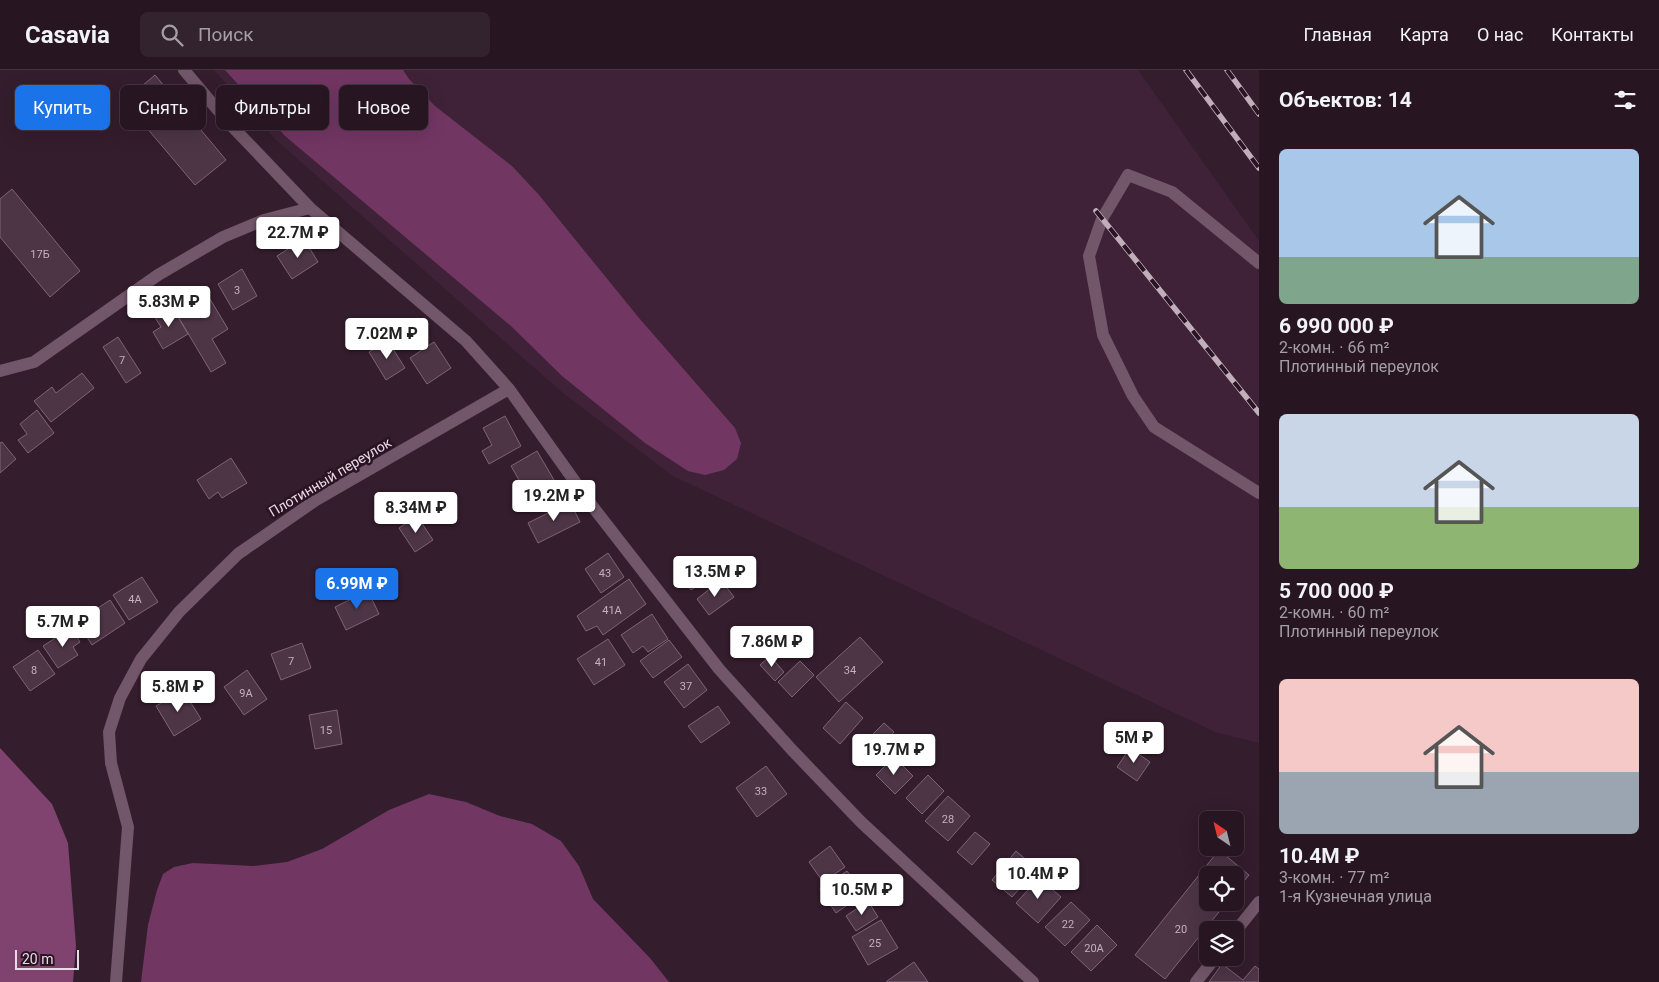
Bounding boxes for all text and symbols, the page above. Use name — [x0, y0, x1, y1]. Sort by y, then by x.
search box — [140, 12, 490, 57]
text: Casavia — [25, 21, 110, 49]
icon: search — [158, 21, 186, 49]
text: Поиск — [198, 23, 253, 46]
text: Главная — [1303, 24, 1372, 45]
text: Карта — [1400, 24, 1449, 45]
text: О нас — [1477, 24, 1523, 45]
text: Контакты — [1551, 24, 1634, 45]
chip: Купить — [15, 85, 110, 130]
chip: Снять — [120, 85, 206, 130]
chip: Фильтры — [216, 85, 329, 130]
chip: Новое — [339, 85, 428, 130]
icon: filters — [1611, 86, 1639, 114]
text: Объектов: 14 — [1279, 88, 1412, 112]
icon: home — [1414, 182, 1504, 272]
pin: 22.7M ₽ — [252, 216, 344, 259]
text: 22.7M ₽ — [267, 223, 329, 242]
house number: 17Б — [30, 248, 50, 261]
house number: 3 — [234, 284, 240, 297]
pin: 5.83M ₽ — [123, 286, 215, 328]
text: 5.83M ₽ — [138, 292, 200, 311]
text: 6 990 000 ₽ — [1279, 314, 1394, 338]
pin: 7.02M ₽ — [341, 318, 433, 360]
text: 7.02M ₽ — [356, 324, 418, 343]
text: 2-комн. · 66 m² — [1279, 338, 1389, 357]
house number: 7 — [119, 354, 125, 367]
text: Плотинный переулок — [1279, 357, 1439, 376]
street label: Плотинный переулок — [266, 434, 394, 520]
icon: home — [1414, 447, 1504, 537]
pin: 19.2M ₽ — [508, 480, 600, 522]
text: 19.2M ₽ — [523, 486, 585, 505]
pin: 8.34M ₽ — [370, 492, 462, 534]
text: 8.34M ₽ — [385, 498, 447, 517]
pin: 13.5M ₽ — [669, 556, 761, 598]
text: 13.5M ₽ — [684, 562, 746, 581]
house number: 43 — [599, 567, 611, 580]
pin: 6.99M ₽ — [311, 568, 403, 610]
text: 6.99M ₽ — [326, 574, 388, 593]
text: 5 700 000 ₽ — [1279, 579, 1394, 603]
house number: 4А — [128, 593, 143, 606]
text: 2-комн. · 60 m² — [1279, 603, 1389, 622]
house number: 41А — [602, 604, 623, 617]
pin: 5.7M ₽ — [22, 606, 104, 648]
text: 5.7M ₽ — [37, 612, 89, 631]
text: Плотинный переулок — [1279, 622, 1439, 641]
pin: 7.86M ₽ — [726, 626, 818, 668]
text: 7.86M ₽ — [741, 632, 803, 651]
house number: 7 — [288, 655, 294, 668]
house number: 41 — [595, 656, 607, 669]
house number: 8 — [31, 664, 37, 677]
house number: 34 — [844, 664, 856, 677]
pin: 5.8M ₽ — [137, 670, 219, 713]
text: 5.8M ₽ — [152, 677, 204, 696]
house number: 37 — [680, 680, 692, 693]
house number: 9А — [239, 687, 254, 700]
icon: home — [1414, 712, 1504, 802]
pin: 5M ₽ — [1104, 722, 1164, 764]
house number: 15 — [320, 724, 332, 737]
text: 5M ₽ — [1115, 728, 1153, 747]
pin: 19.7M ₽ — [848, 734, 940, 776]
text: 19.7M ₽ — [863, 740, 925, 759]
house number: 33 — [755, 785, 767, 798]
north arrow — [1199, 811, 1244, 856]
map controls — [1199, 811, 1244, 966]
house number: 28 — [942, 813, 954, 826]
text: 10.4M ₽ — [1279, 844, 1360, 868]
pin: 10.4M ₽ — [992, 858, 1084, 900]
text: 10.4M ₽ — [1007, 864, 1069, 883]
button: locate — [1199, 866, 1244, 911]
text: 3-комн. · 77 m² — [1279, 868, 1389, 887]
pin: 10.5M ₽ — [816, 874, 908, 916]
text: 10.5M ₽ — [831, 880, 893, 899]
text: 1-я Кузнечная улица — [1279, 887, 1432, 906]
house number: 22 — [1062, 918, 1074, 931]
button: layers — [1199, 921, 1244, 966]
house number: 20 — [1175, 923, 1187, 936]
house number: 25 — [869, 937, 881, 950]
house number: 20А — [1084, 942, 1105, 955]
scale bar — [15, 947, 79, 970]
text: 20 m — [22, 951, 54, 967]

